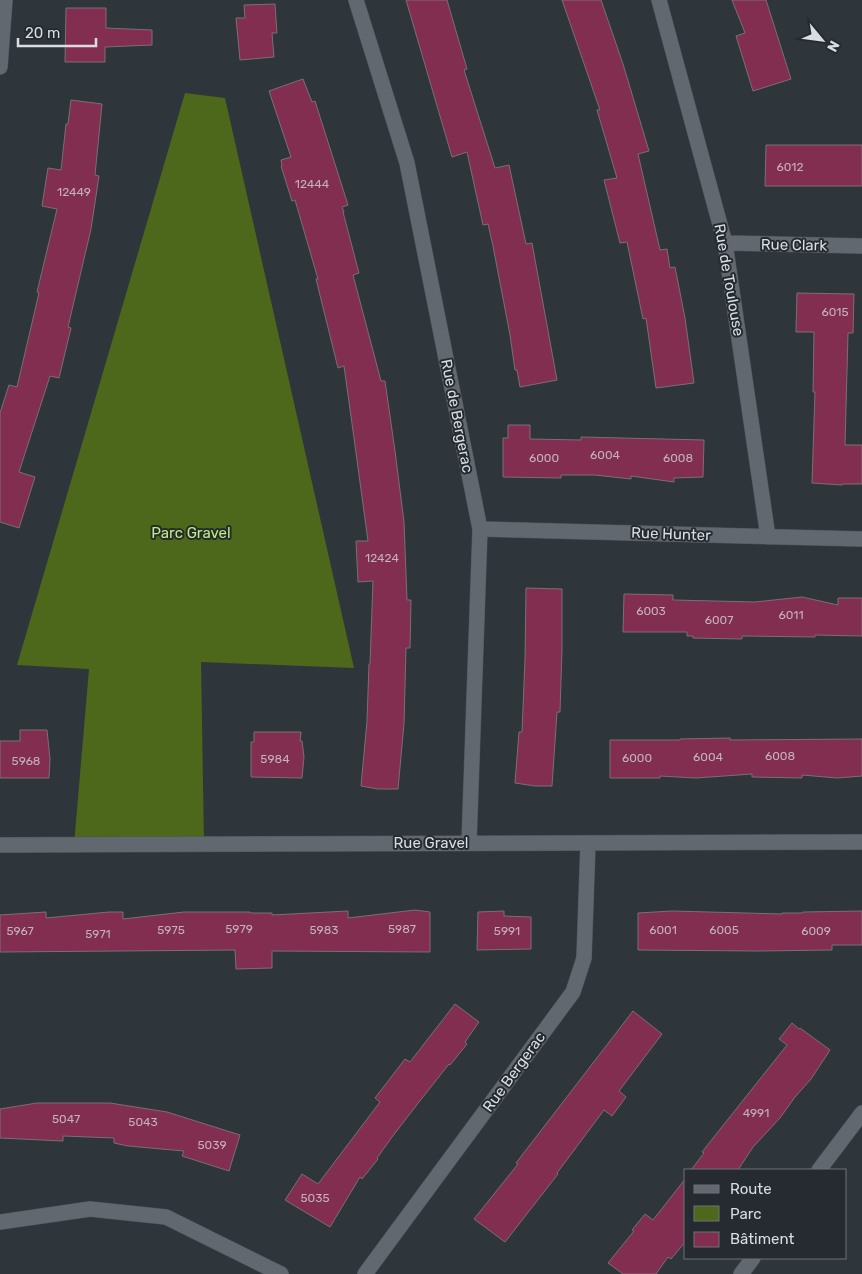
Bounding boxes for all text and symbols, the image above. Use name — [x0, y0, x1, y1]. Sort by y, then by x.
scale bar — [18, 15, 95, 47]
north arrow — [797, 15, 847, 65]
text: 20 m — [25, 24, 60, 42]
text: N — [823, 38, 843, 55]
house number: 6012 — [776, 160, 804, 174]
house number: 12444 — [295, 177, 330, 191]
house number: 12449 — [57, 185, 91, 199]
street label: Rue de Toulouse — [710, 222, 748, 338]
street label: Rue Clark — [761, 235, 828, 255]
house number: 6015 — [821, 305, 849, 319]
street label: Rue de Bergerac — [437, 358, 477, 474]
house number: 6004 — [590, 448, 621, 462]
house number: 6000 — [529, 451, 559, 465]
house number: 6008 — [663, 451, 693, 465]
park label: Parc Gravel — [151, 524, 231, 542]
street label: Rue Hunter — [631, 524, 711, 544]
house number: 12424 — [365, 551, 399, 565]
house number: 6003 — [636, 604, 666, 618]
house number: 6011 — [778, 608, 804, 622]
house number: 6007 — [705, 613, 733, 627]
house number: 6008 — [765, 749, 795, 763]
house number: 6004 — [693, 750, 724, 764]
house number: 6000 — [622, 751, 652, 765]
house number: 5984 — [260, 752, 290, 766]
house number: 5968 — [12, 754, 41, 768]
street label: Rue Gravel — [394, 834, 468, 852]
house number: 5979 — [225, 922, 253, 936]
house number: 5987 — [388, 922, 416, 936]
house number: 5975 — [157, 923, 185, 937]
house number: 5983 — [309, 923, 339, 937]
house number: 6001 — [649, 923, 677, 937]
house number: 6005 — [709, 923, 739, 937]
house number: 5967 — [6, 924, 34, 938]
house number: 5991 — [494, 924, 520, 938]
house number: 6009 — [801, 924, 831, 938]
house number: 5971 — [85, 927, 111, 941]
street label: Rue Bergerac — [479, 1029, 549, 1115]
house number: 4991 — [743, 1106, 769, 1120]
house number: 5047 — [52, 1112, 80, 1126]
house number: 5043 — [128, 1115, 158, 1129]
house number: 5039 — [197, 1138, 227, 1152]
legend — [684, 1169, 847, 1259]
text: Route — [730, 1180, 772, 1198]
house number: 5035 — [300, 1191, 330, 1205]
text: Parc — [730, 1205, 762, 1223]
text: Bâtiment — [730, 1230, 794, 1248]

